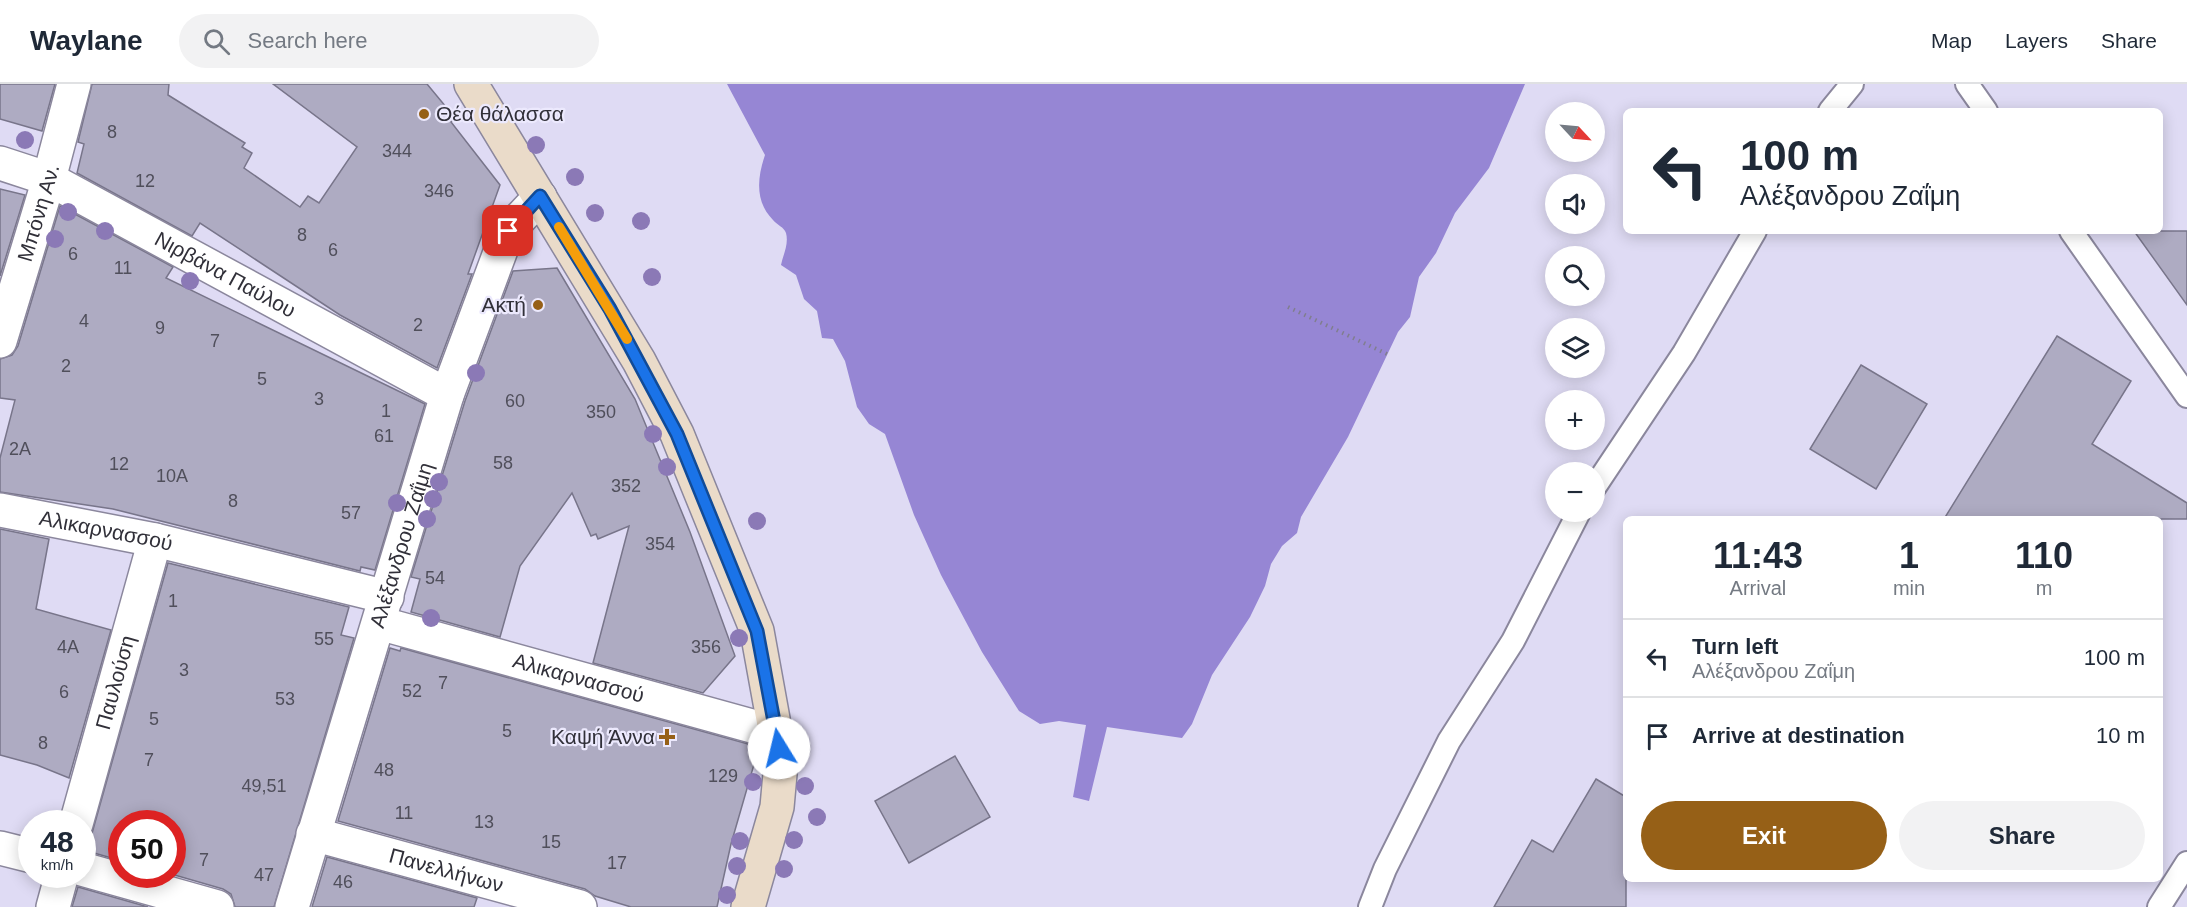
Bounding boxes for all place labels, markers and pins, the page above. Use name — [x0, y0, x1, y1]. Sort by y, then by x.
place label: Θέα θάλασσα — [436, 102, 564, 125]
marker: Θέα θάλασσα — [417, 107, 431, 121]
pin — [482, 205, 533, 256]
place label: Ακτή — [482, 293, 526, 316]
marker: Ακτή — [531, 298, 545, 312]
place label: Καψή Άννα — [551, 725, 655, 748]
marker: Καψή Άννα — [660, 730, 674, 744]

